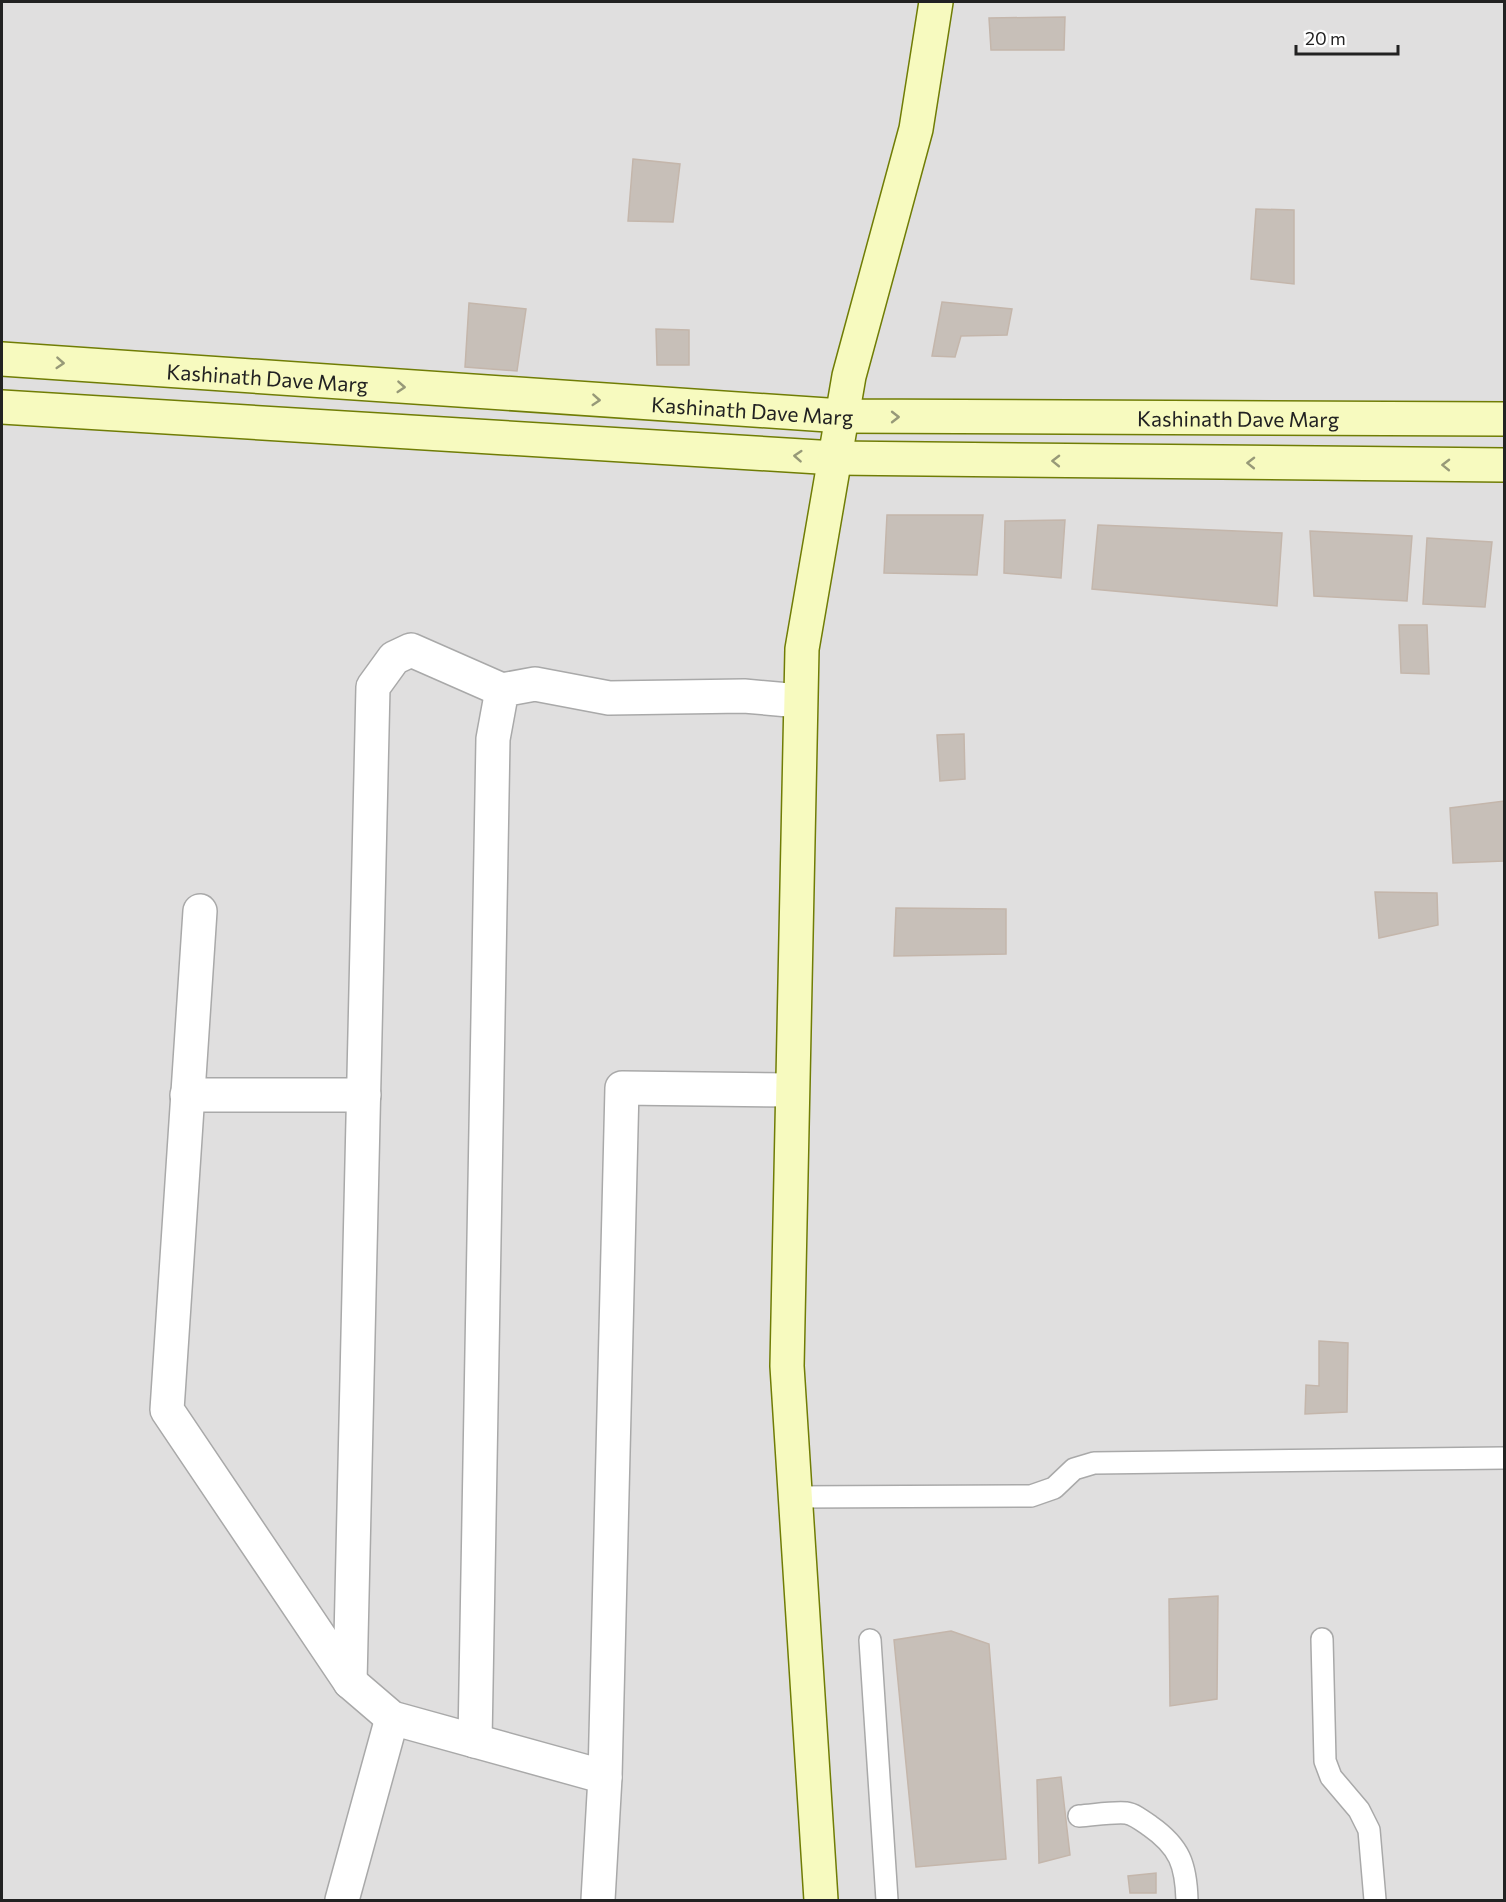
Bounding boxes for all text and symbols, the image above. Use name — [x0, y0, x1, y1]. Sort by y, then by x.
scale bar — [1296, 18, 1398, 56]
text: 20 m — [1305, 27, 1346, 49]
one-way arrow — [55, 357, 64, 370]
street label: Kashinath Dave Marg — [166, 358, 369, 396]
one-way arrow — [397, 380, 406, 393]
street label: Kashinath Dave Marg — [651, 391, 853, 429]
one-way arrow — [591, 393, 600, 406]
street label: Kashinath Dave Marg — [1137, 405, 1339, 431]
one-way arrow — [891, 411, 900, 423]
one-way arrow — [794, 450, 803, 463]
one-way arrow — [1052, 455, 1061, 467]
one-way arrow — [1247, 456, 1256, 469]
one-way arrow — [1442, 458, 1451, 471]

